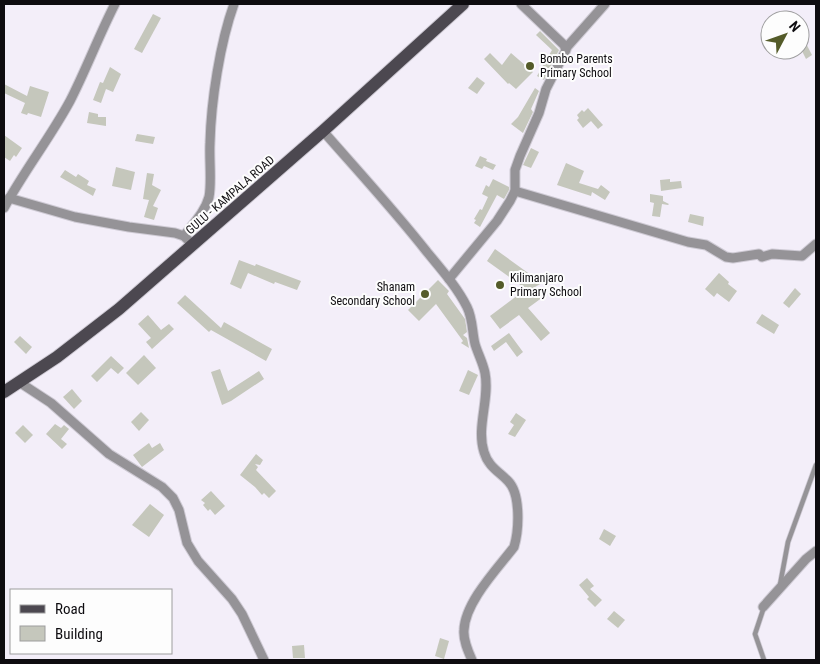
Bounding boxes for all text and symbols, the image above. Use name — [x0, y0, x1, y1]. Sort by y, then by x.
north arrow — [760, 10, 810, 60]
text: N — [786, 18, 804, 35]
place label: Bombo Parents Primary School — [540, 52, 613, 80]
marker: Bombo Parents Primary School — [524, 60, 536, 72]
street label: GULU - KAMPALA ROAD — [183, 153, 277, 237]
place label: Kilimanjaro Primary School — [510, 271, 582, 299]
marker: Kilimanjaro Primary School — [494, 279, 506, 291]
place label: Shanam Secondary School — [330, 280, 415, 308]
marker: Shanam Secondary School — [419, 288, 431, 300]
legend — [10, 589, 172, 654]
text: Road — [55, 600, 85, 618]
text: Building — [55, 625, 103, 643]

